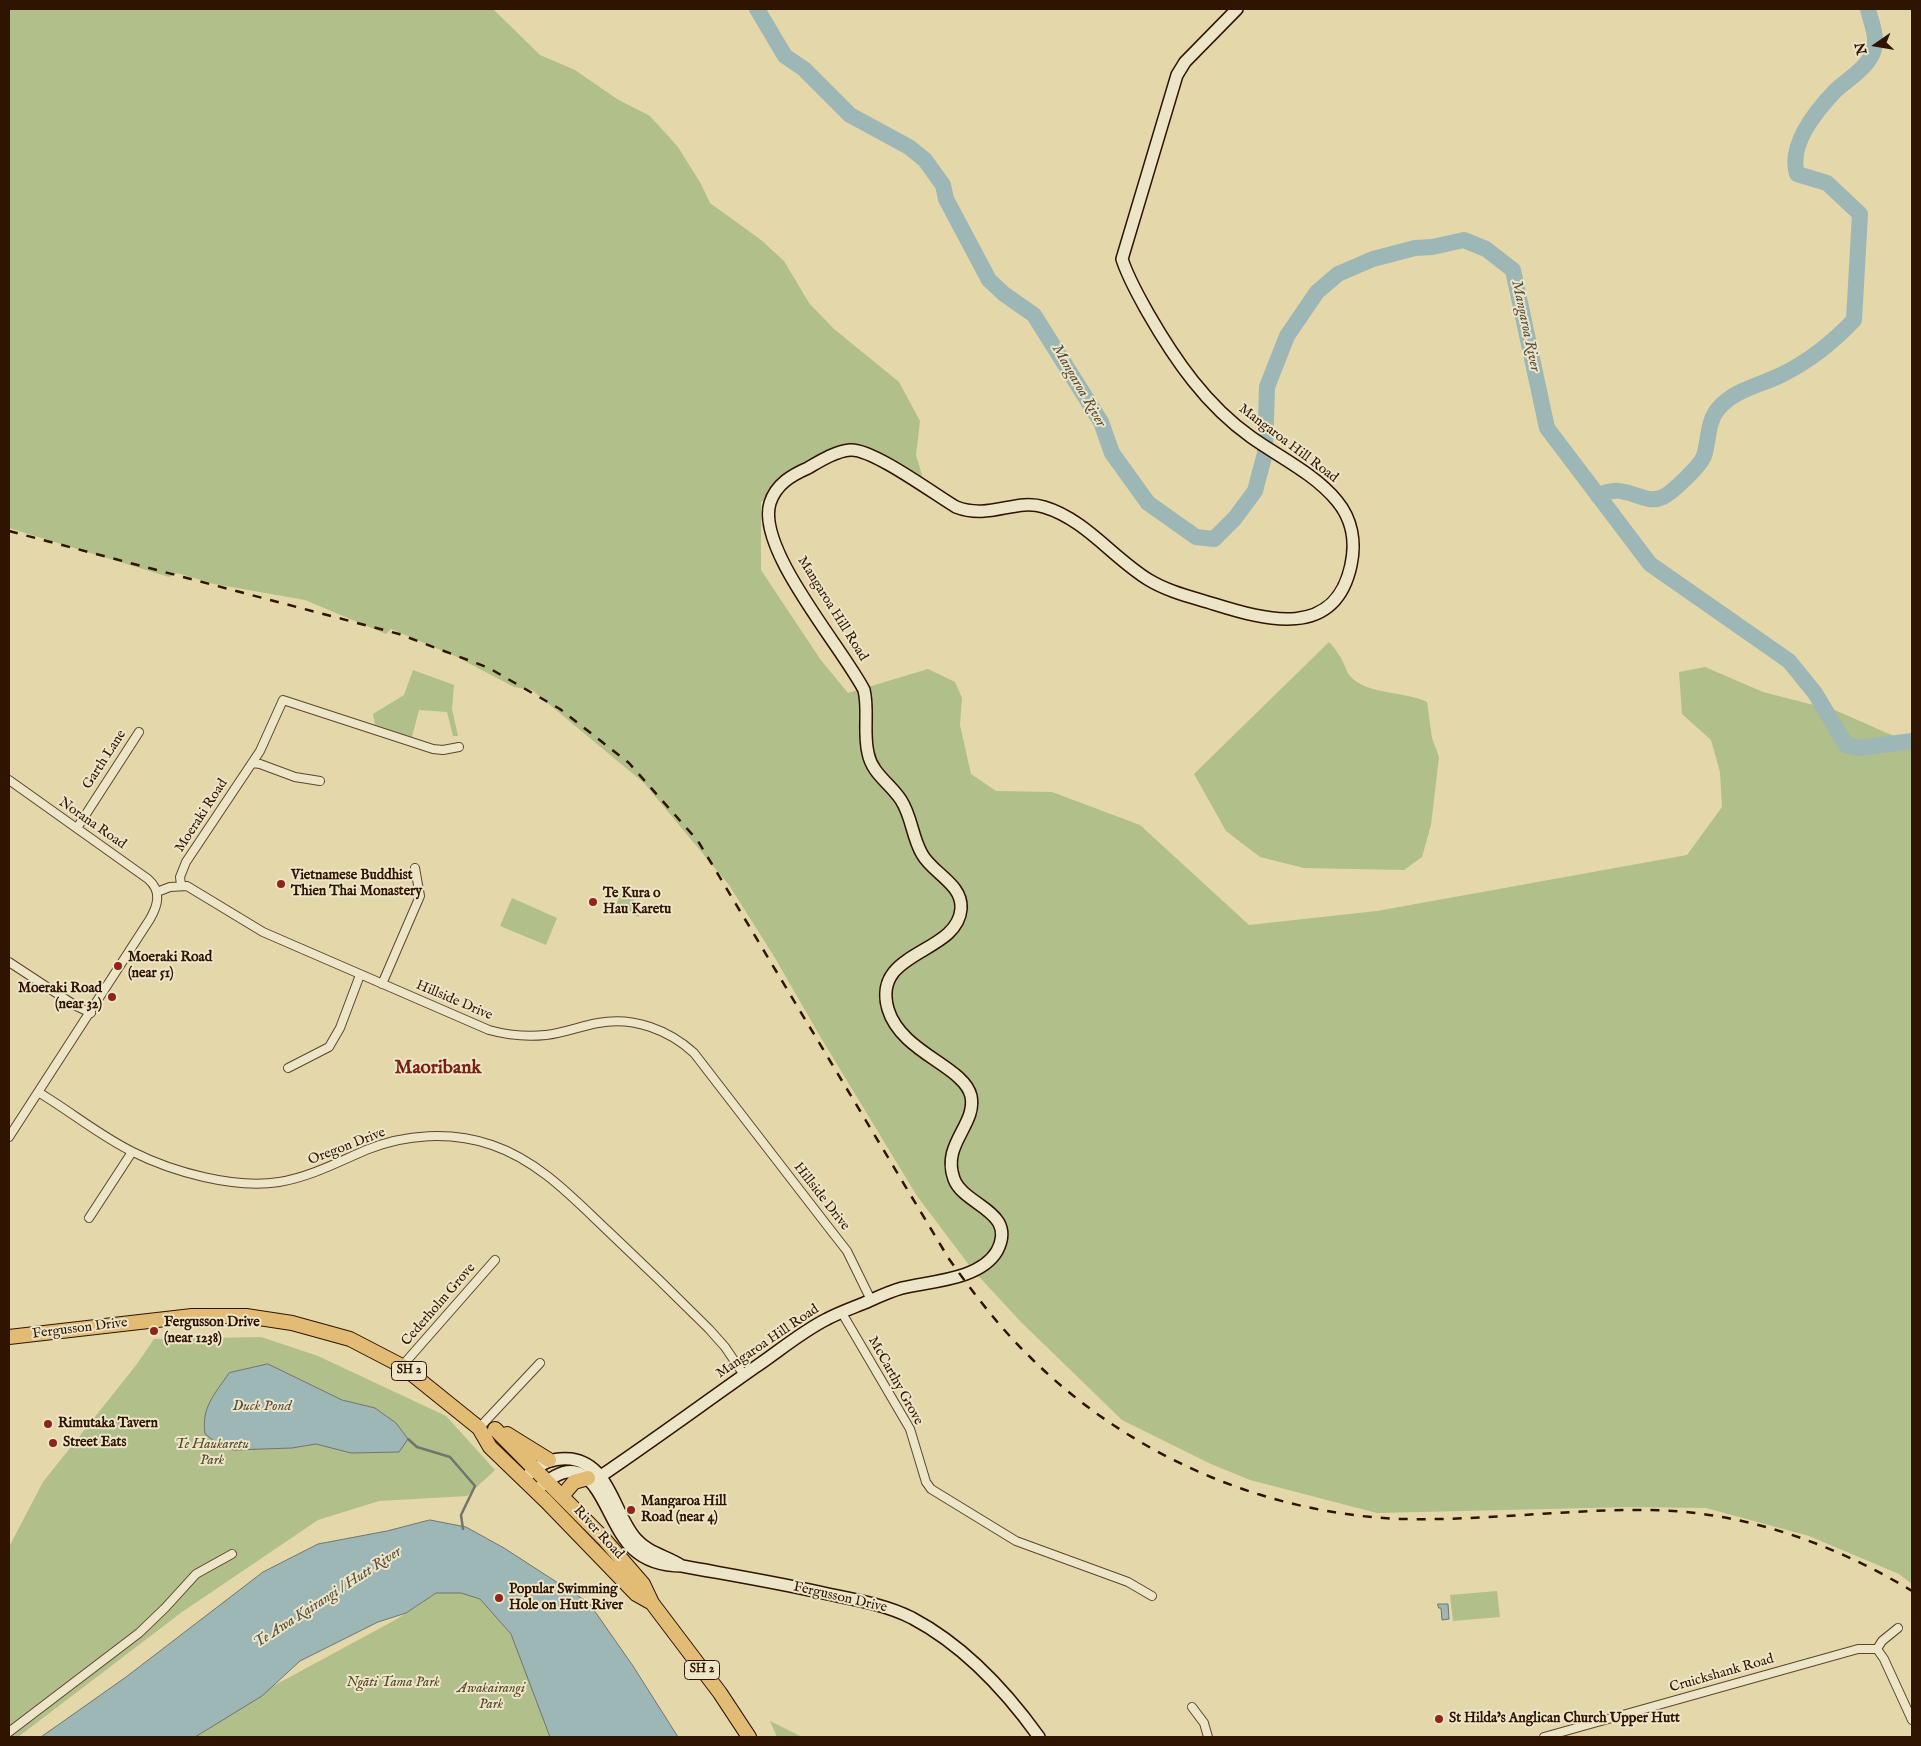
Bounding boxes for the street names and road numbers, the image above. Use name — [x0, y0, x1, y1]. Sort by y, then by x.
street label: Mangaroa Hill Road — [1235, 401, 1341, 487]
street label: Mangaroa Hill Road — [793, 554, 871, 664]
street label: Garth Lane — [80, 727, 130, 793]
street label: Moeraki Road — [172, 776, 232, 856]
street label: Norana Road — [55, 795, 129, 853]
street label: Hillside Drive — [413, 977, 495, 1025]
street label: Oregon Drive — [306, 1125, 388, 1169]
street label: Hillside Drive — [789, 1160, 853, 1234]
street label: Cederholm Grove — [398, 1260, 480, 1350]
street label: Mangaroa Hill Road — [713, 1301, 823, 1383]
street label: Fergusson Drive — [31, 1315, 129, 1343]
street label: McCarthy Grove — [864, 1334, 926, 1428]
road number: SH 2 — [392, 1362, 426, 1380]
street label: River Road — [569, 1503, 627, 1563]
street label: Fergusson Drive — [792, 1579, 888, 1617]
street label: Cruickshank Road — [1668, 1651, 1776, 1697]
road number: SH 2 — [684, 1660, 720, 1680]

